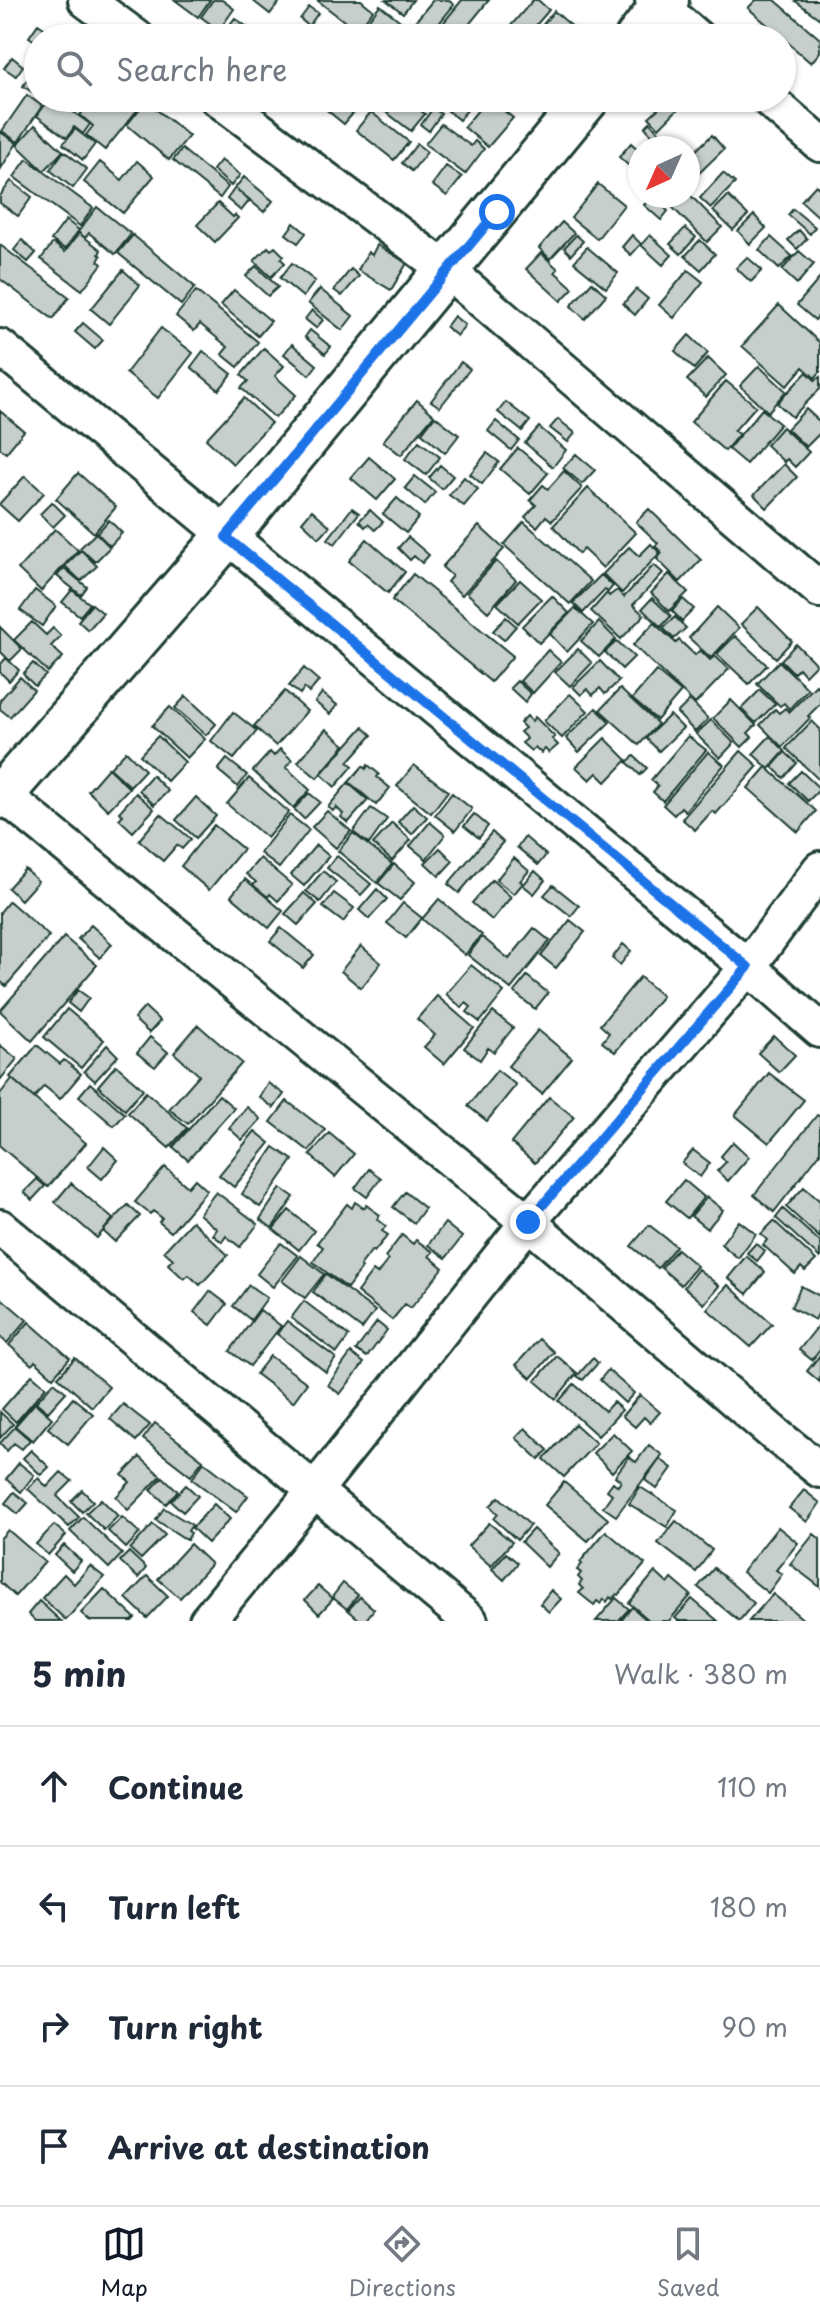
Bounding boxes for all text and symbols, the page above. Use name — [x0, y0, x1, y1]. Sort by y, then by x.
search box — [24, 24, 796, 112]
icon: search — [52, 46, 96, 90]
text: Search here — [116, 46, 288, 91]
north arrow — [628, 136, 700, 208]
route start — [479, 194, 515, 230]
route end — [510, 1204, 546, 1240]
text: 5 min — [32, 1647, 126, 1699]
text: Walk · 380 m — [614, 1654, 788, 1693]
icon: ahead — [32, 1764, 76, 1808]
text: Continue — [108, 1764, 243, 1809]
text: 110 m — [717, 1767, 788, 1806]
icon: left — [32, 1884, 76, 1928]
text: Turn left — [108, 1884, 240, 1929]
text: 180 m — [710, 1887, 788, 1926]
icon: right — [32, 2004, 76, 2048]
text: Turn right — [108, 2004, 263, 2049]
text: 90 m — [721, 2007, 788, 2046]
icon: arrive — [32, 2124, 76, 2168]
text: Arrive at destination — [108, 2124, 430, 2169]
tab: Map — [101, 2222, 148, 2303]
tab: Directions — [349, 2222, 456, 2303]
tab: Saved — [657, 2222, 719, 2303]

